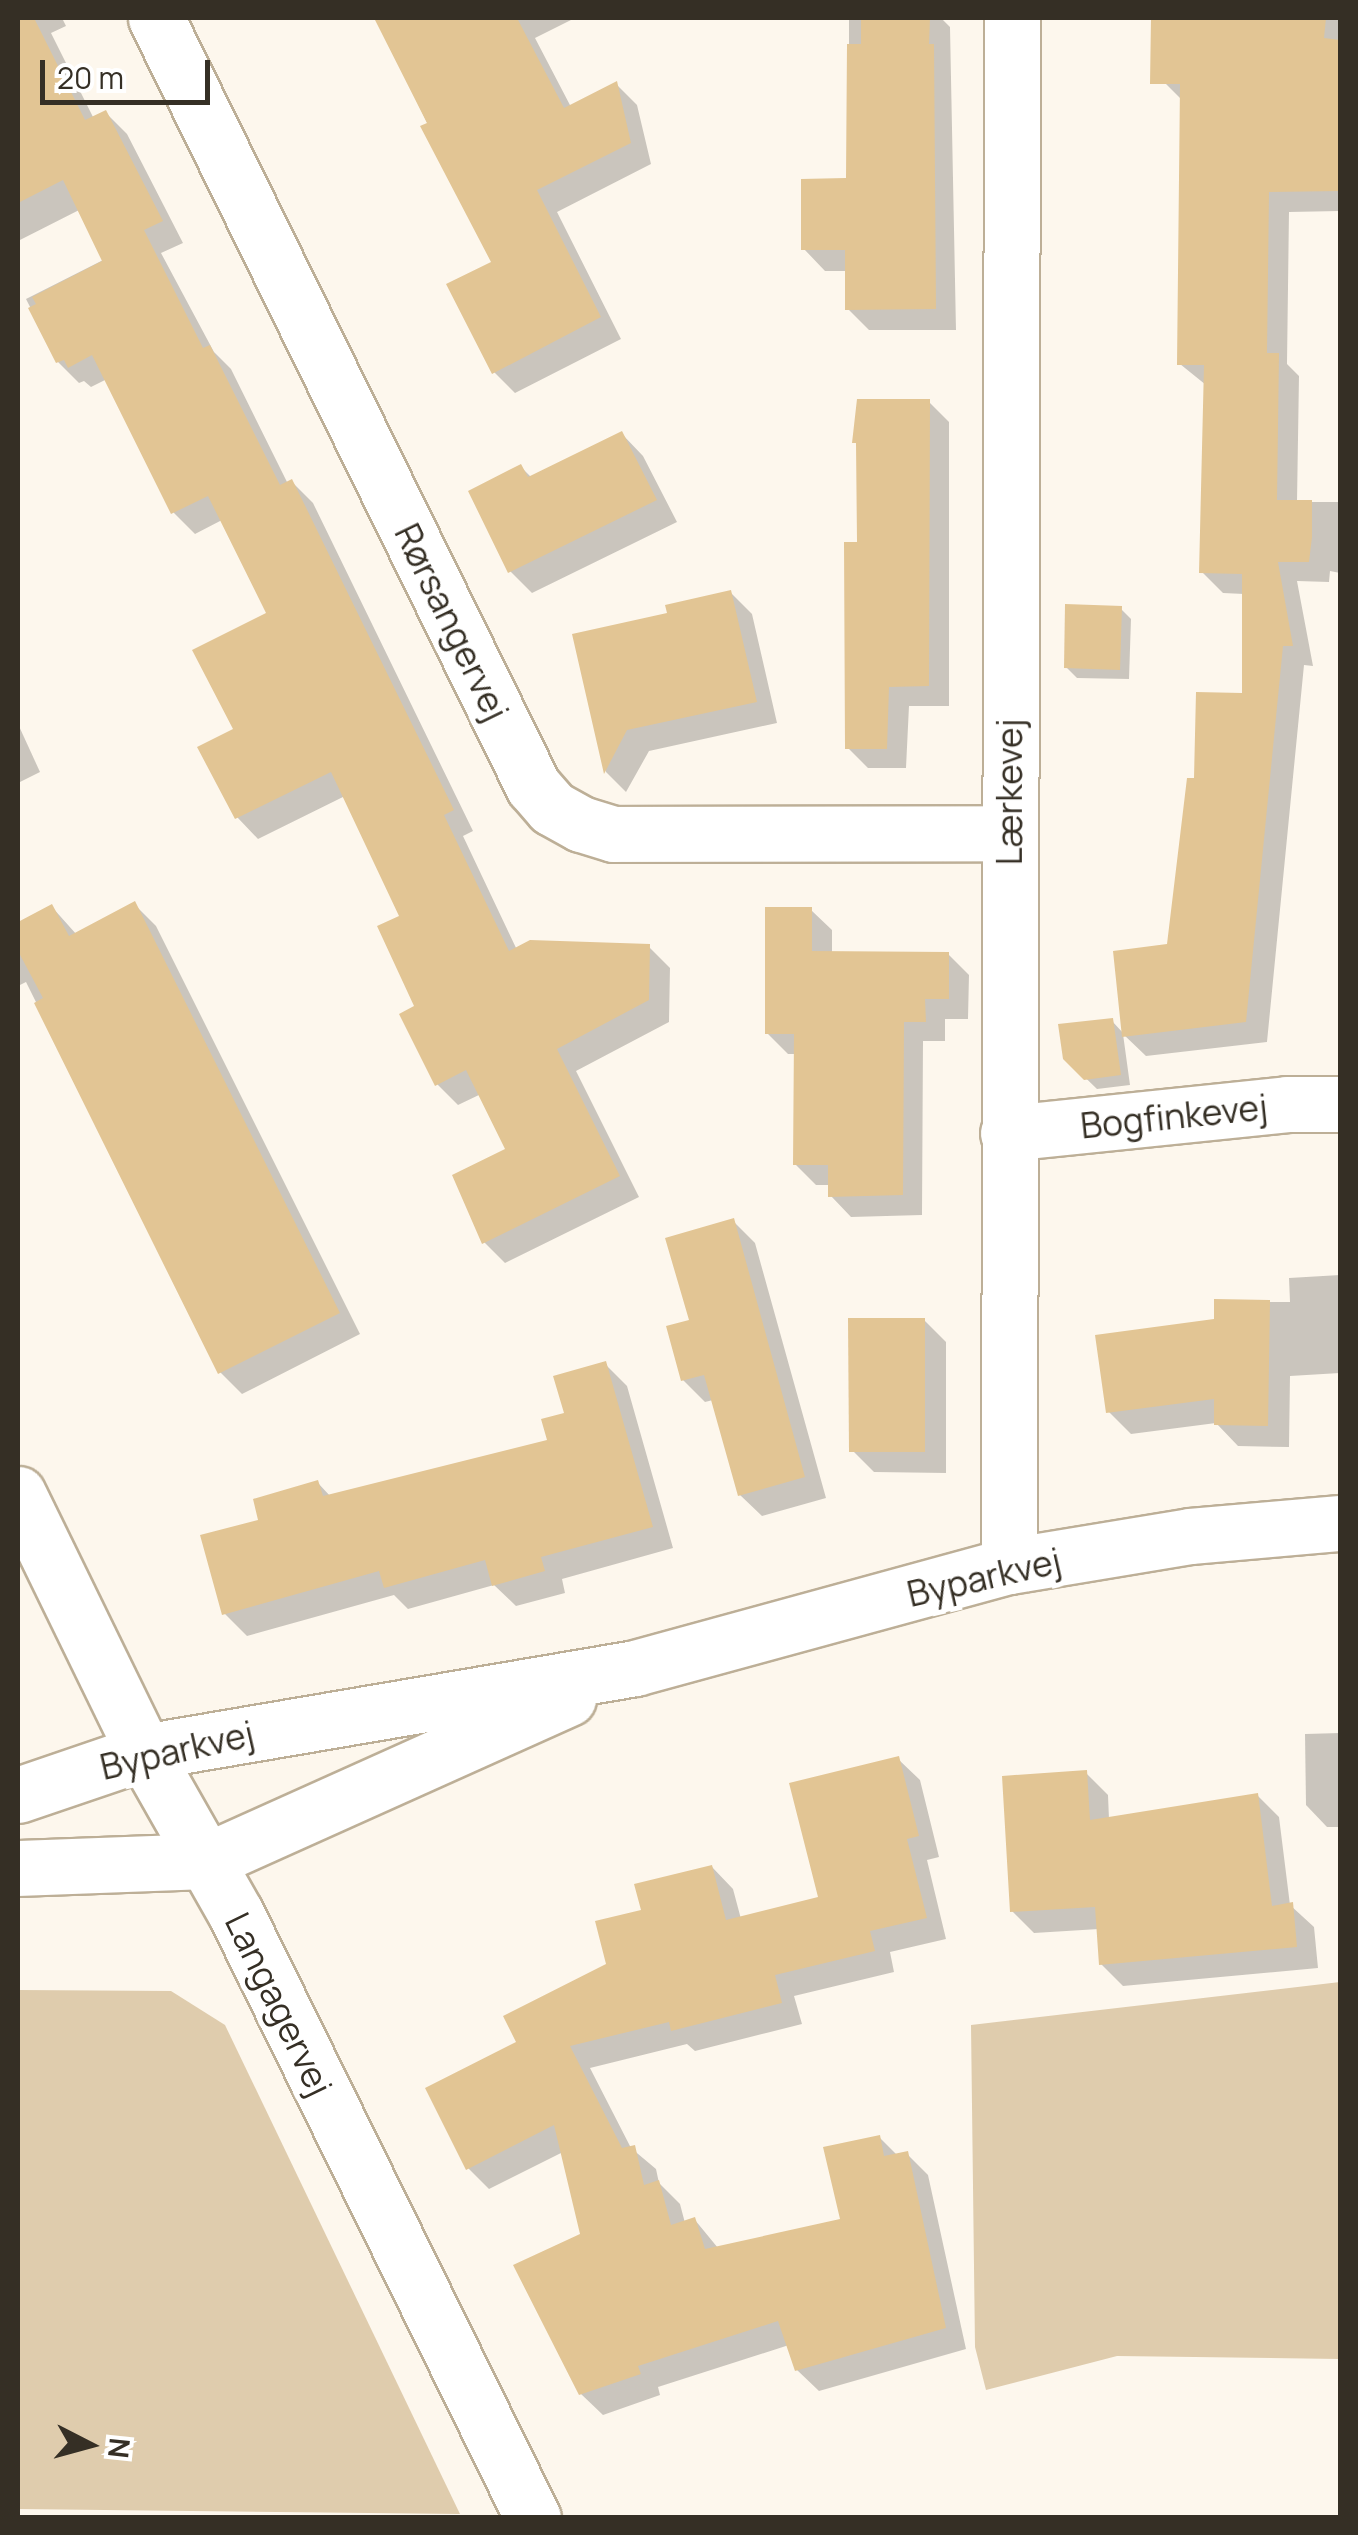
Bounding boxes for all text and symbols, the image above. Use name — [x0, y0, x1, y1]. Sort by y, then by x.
scale bar — [45, 40, 215, 102]
text: 20 m — [57, 57, 124, 98]
street label: Rørsangervej — [386, 517, 518, 727]
street label: Lærkevej — [988, 719, 1030, 865]
street label: Bogfinkevej — [1078, 1085, 1270, 1147]
street label: Byparkvej — [903, 1539, 1065, 1615]
street label: Byparkvej — [96, 1712, 258, 1788]
street label: Langagervej — [217, 1906, 341, 2102]
north arrow — [40, 2395, 140, 2495]
text: N — [100, 2436, 140, 2460]

